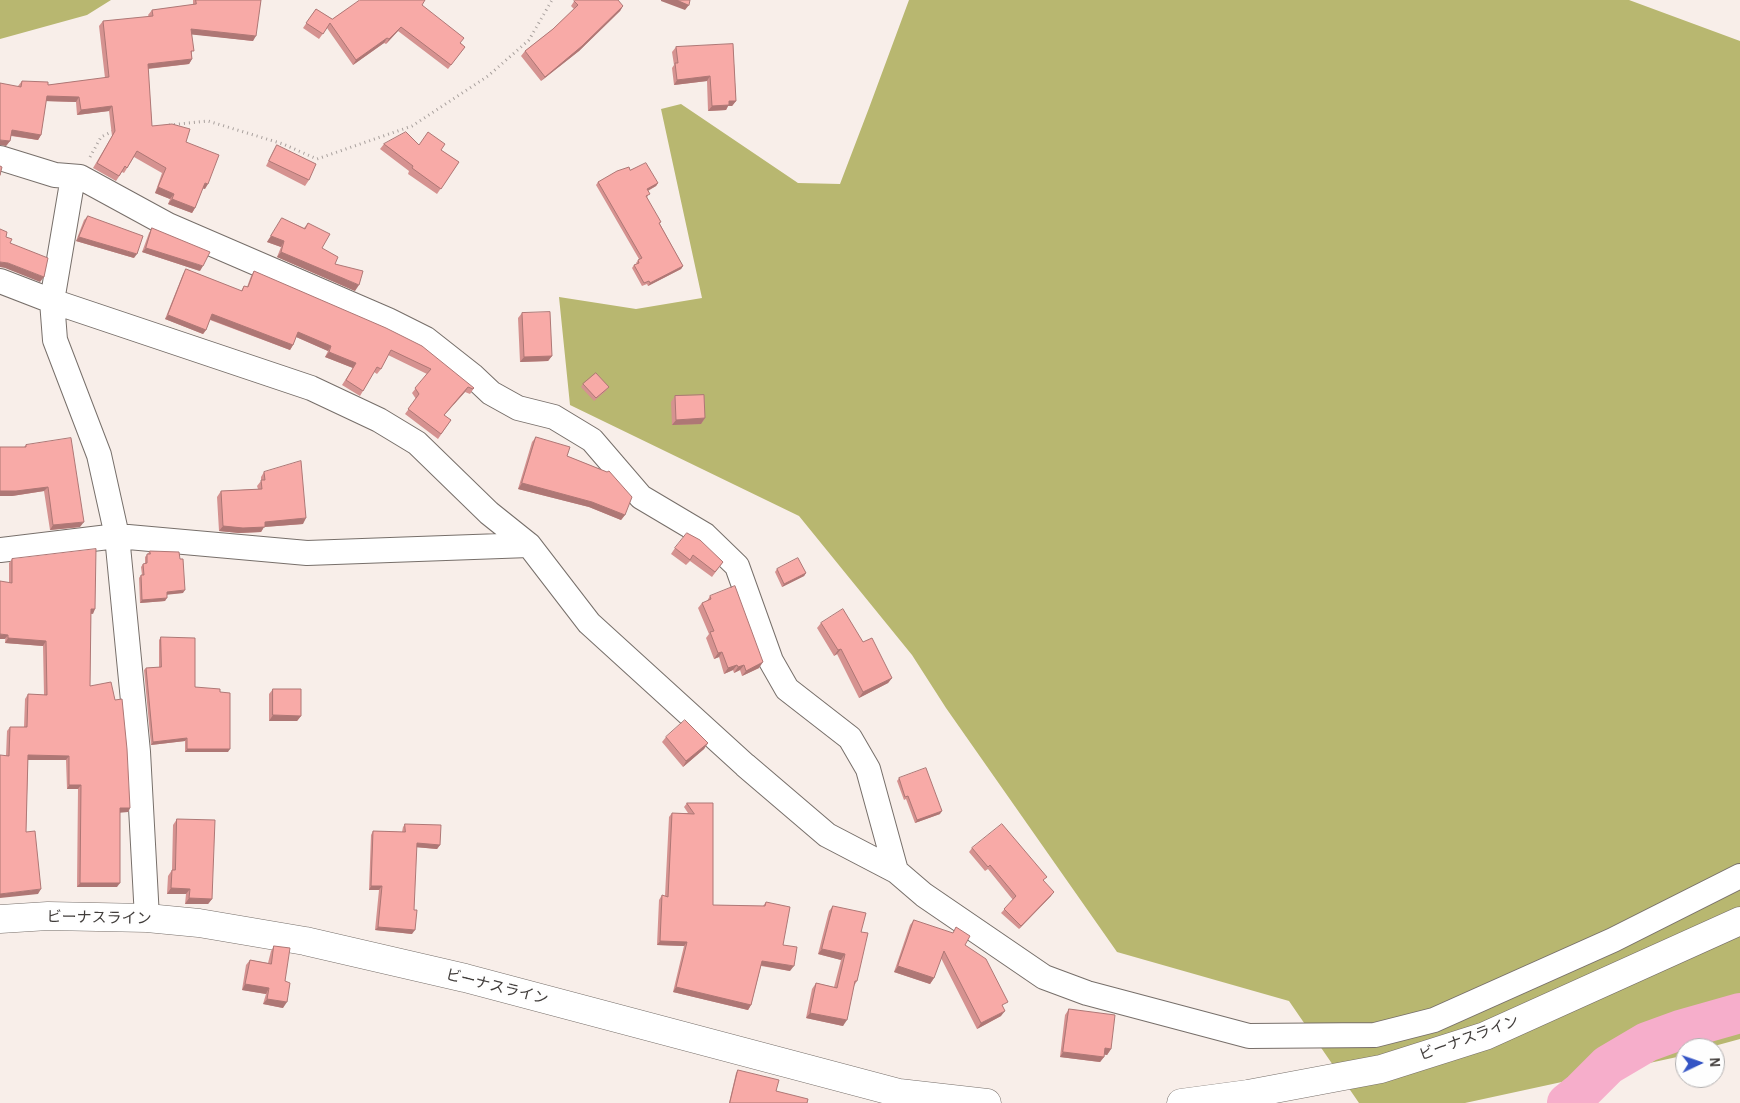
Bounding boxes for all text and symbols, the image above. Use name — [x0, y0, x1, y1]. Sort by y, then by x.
street label: ビーナスライン — [46, 908, 152, 928]
street label: ビーナスライン — [444, 966, 550, 1008]
street label: ビーナスライン — [1417, 1012, 1521, 1064]
north arrow — [1675, 1038, 1725, 1088]
text: N — [1707, 1057, 1721, 1067]

